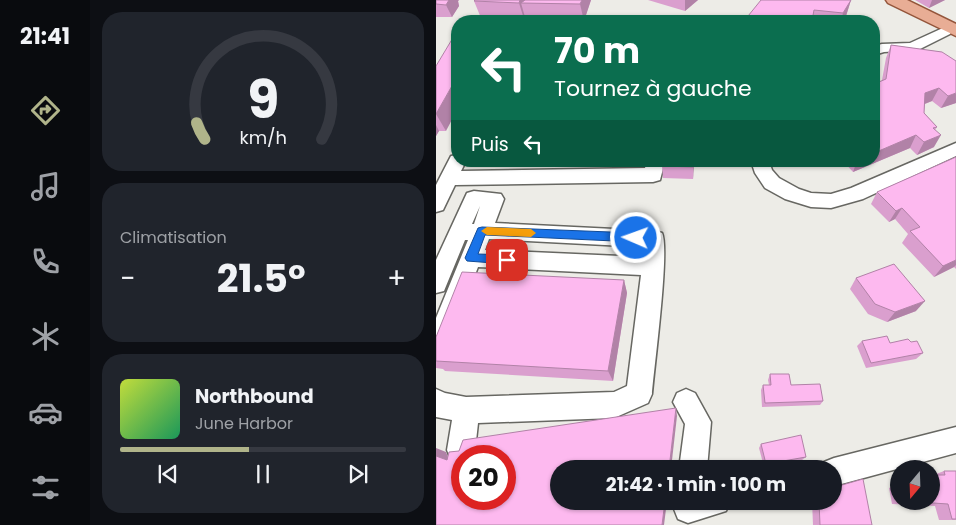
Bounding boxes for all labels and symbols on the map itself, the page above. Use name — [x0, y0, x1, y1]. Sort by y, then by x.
position arrow — [609, 211, 661, 263]
pin — [486, 239, 528, 281]
speed limit sign: 20 — [451, 445, 516, 510]
north arrow — [890, 460, 940, 510]

